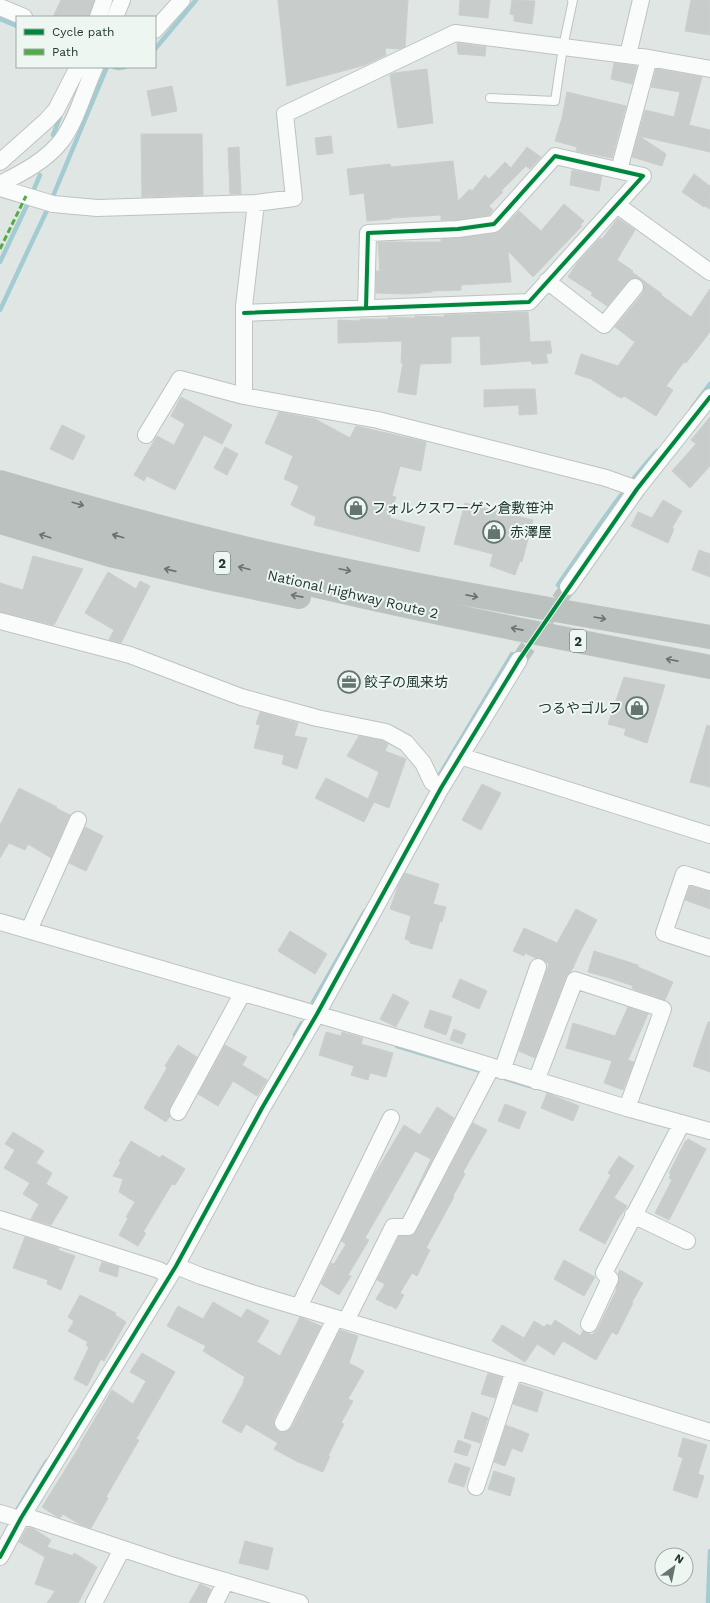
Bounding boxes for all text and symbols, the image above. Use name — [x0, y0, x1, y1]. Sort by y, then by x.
legend — [16, 16, 156, 68]
text: Cycle path — [52, 25, 114, 39]
text: Path — [52, 45, 78, 59]
shop icon: フォルクスワーゲン倉敷笹沖 — [343, 495, 369, 521]
place label: フォルクスワーゲン倉敷笹沖 — [372, 500, 554, 516]
one-way arrow — [71, 501, 84, 508]
shop icon: 赤澤屋 — [481, 519, 507, 545]
place label: 赤澤屋 — [510, 524, 552, 540]
one-way arrow — [39, 532, 52, 539]
one-way arrow — [112, 532, 125, 539]
road number: 2 — [214, 552, 230, 574]
one-way arrow — [238, 564, 251, 572]
one-way arrow — [164, 565, 177, 573]
one-way arrow — [338, 566, 351, 574]
street label: National Highway Route 2 — [266, 567, 440, 621]
one-way arrow — [291, 592, 304, 600]
one-way arrow — [465, 592, 478, 600]
one-way arrow — [593, 614, 606, 622]
one-way arrow — [511, 624, 524, 632]
road number: 2 — [570, 630, 586, 652]
one-way arrow — [666, 655, 679, 663]
office icon: 餃子の風来坊 — [336, 669, 362, 695]
place label: 餃子の風来坊 — [364, 674, 448, 690]
shop icon: つるやゴルフ — [624, 695, 650, 721]
place label: つるやゴルフ — [538, 700, 622, 716]
north arrow — [654, 1547, 694, 1587]
text: N — [672, 1551, 686, 1567]

